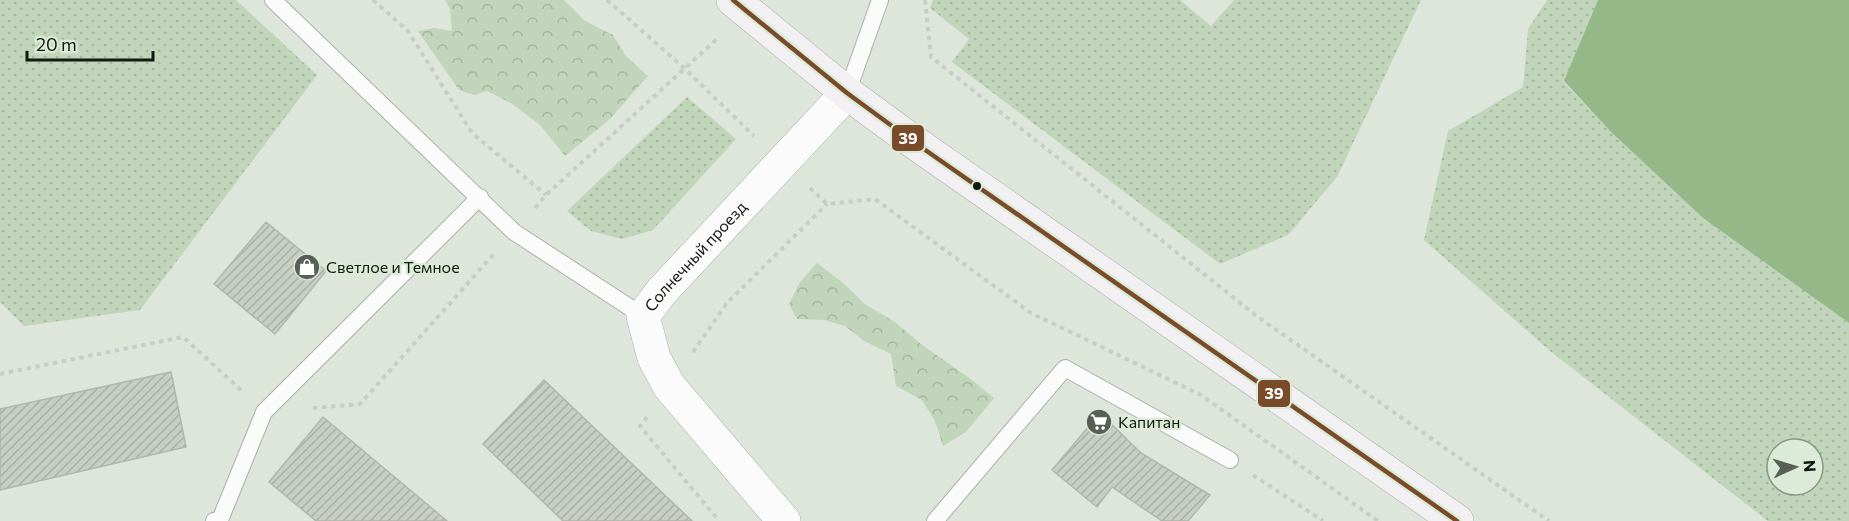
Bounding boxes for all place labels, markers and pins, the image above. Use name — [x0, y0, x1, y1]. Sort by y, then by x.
unlabelled marker — [971, 180, 983, 192]
shop icon: Светлое и Темное — [292, 252, 322, 282]
place label: Светлое и Темное — [326, 257, 460, 276]
supermarket icon: Капитан — [1084, 407, 1114, 437]
place label: Капитан — [1118, 412, 1180, 431]

